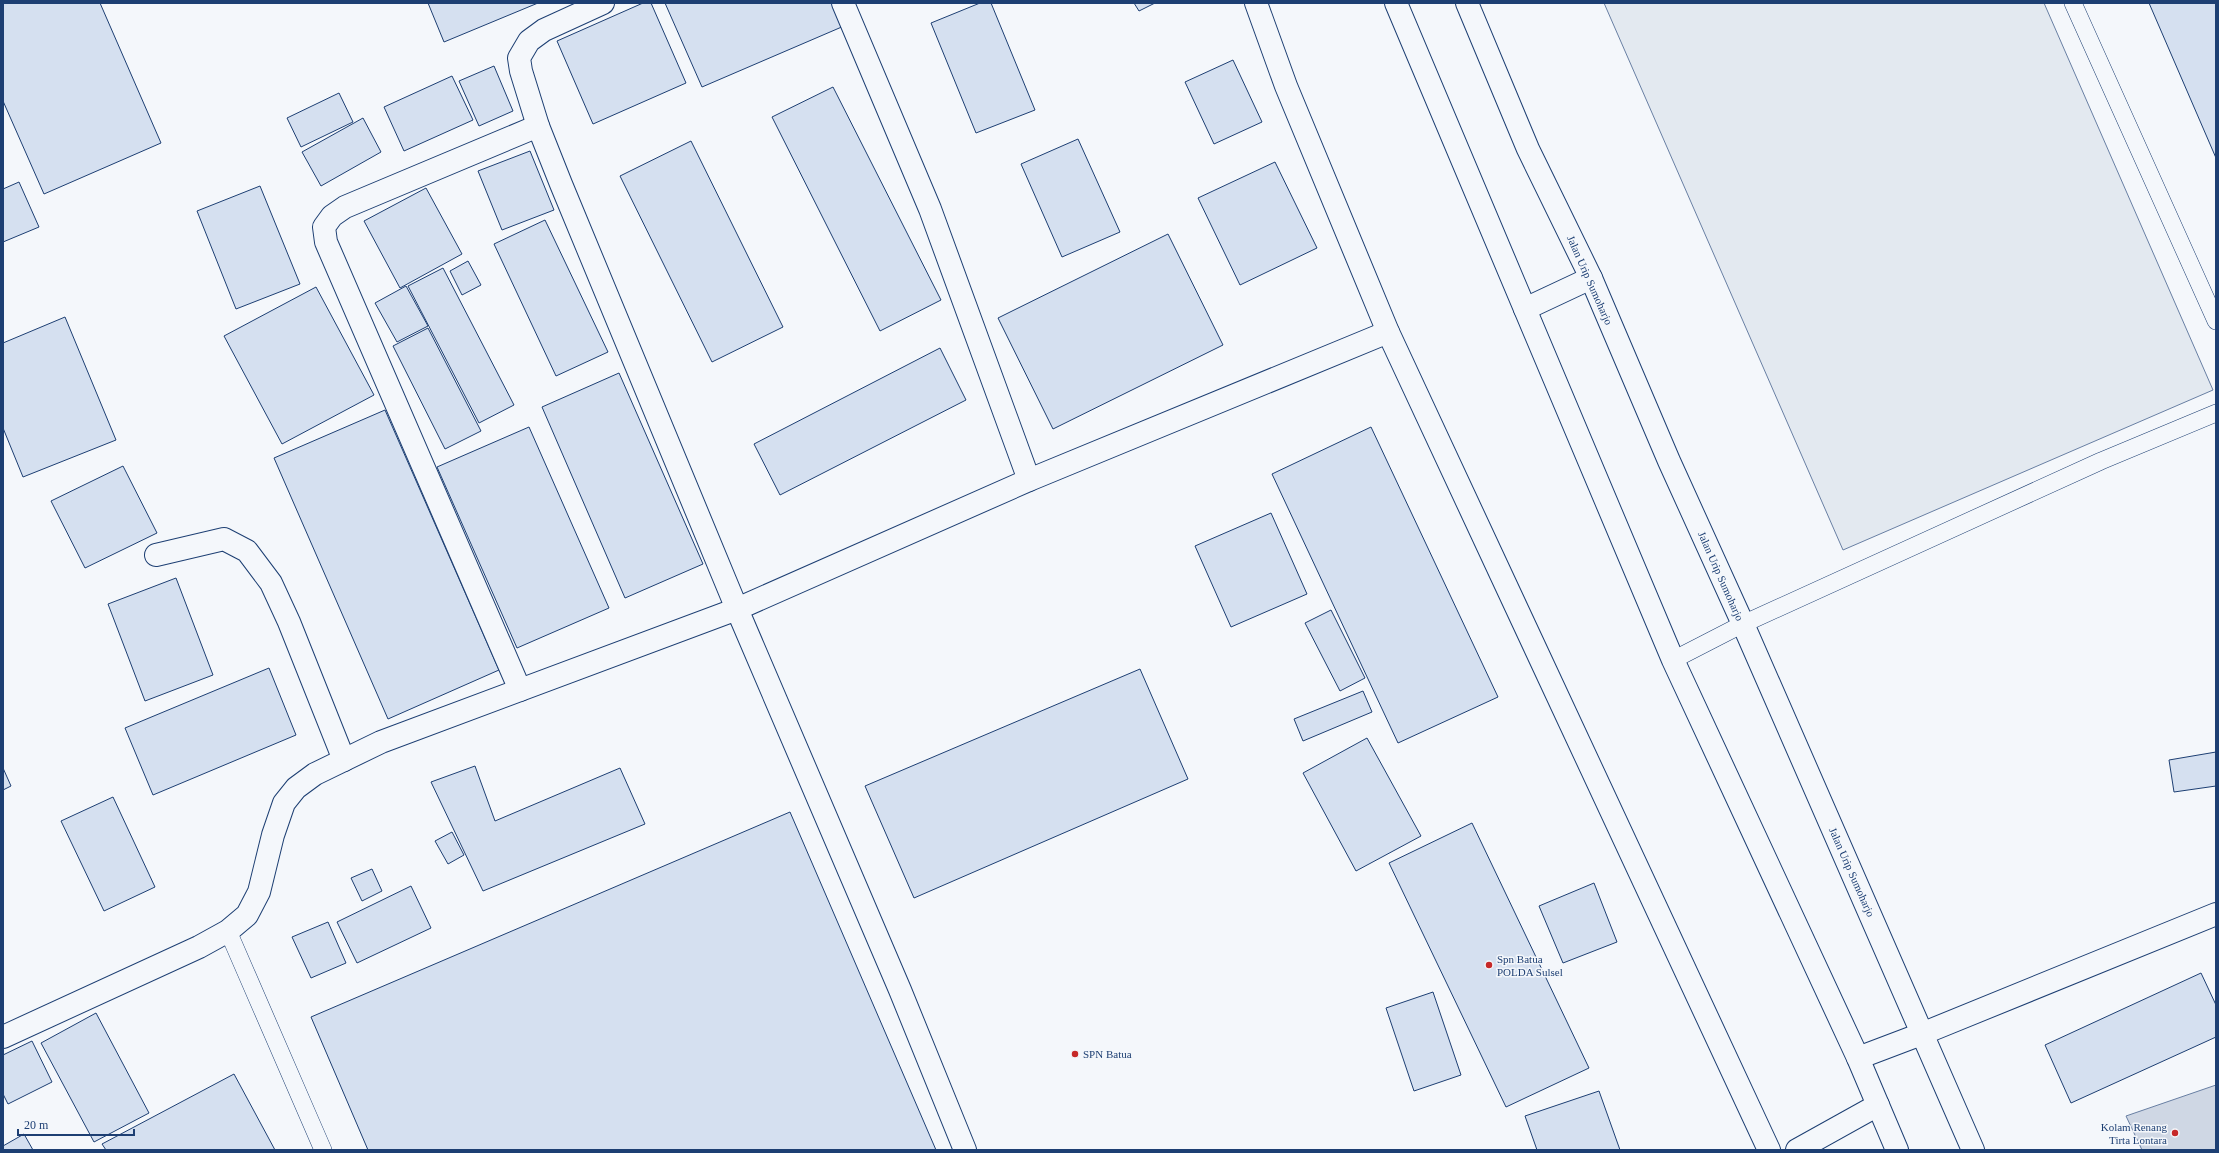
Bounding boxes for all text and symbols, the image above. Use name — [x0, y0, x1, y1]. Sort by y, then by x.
street label: Jalan Urip Sumoharjo — [1565, 233, 1615, 327]
street label: Jalan Urip Sumoharjo — [1696, 529, 1746, 623]
street label: Jalan Urip Sumoharjo — [1827, 825, 1877, 919]
place label: Spn Batua POLDA Sulsel — [1497, 953, 1563, 978]
marker: Spn Batua POLDA Sulsel — [1484, 960, 1494, 970]
place label: SPN Batua — [1083, 1048, 1132, 1060]
marker: SPN Batua — [1070, 1049, 1080, 1059]
scale bar — [18, 1111, 134, 1137]
text: 20 m — [24, 1118, 49, 1132]
place label: Kolam Renang Tirta Lontara — [2101, 1121, 2167, 1146]
marker: Kolam Renang Tirta Lontara — [2170, 1128, 2180, 1138]

